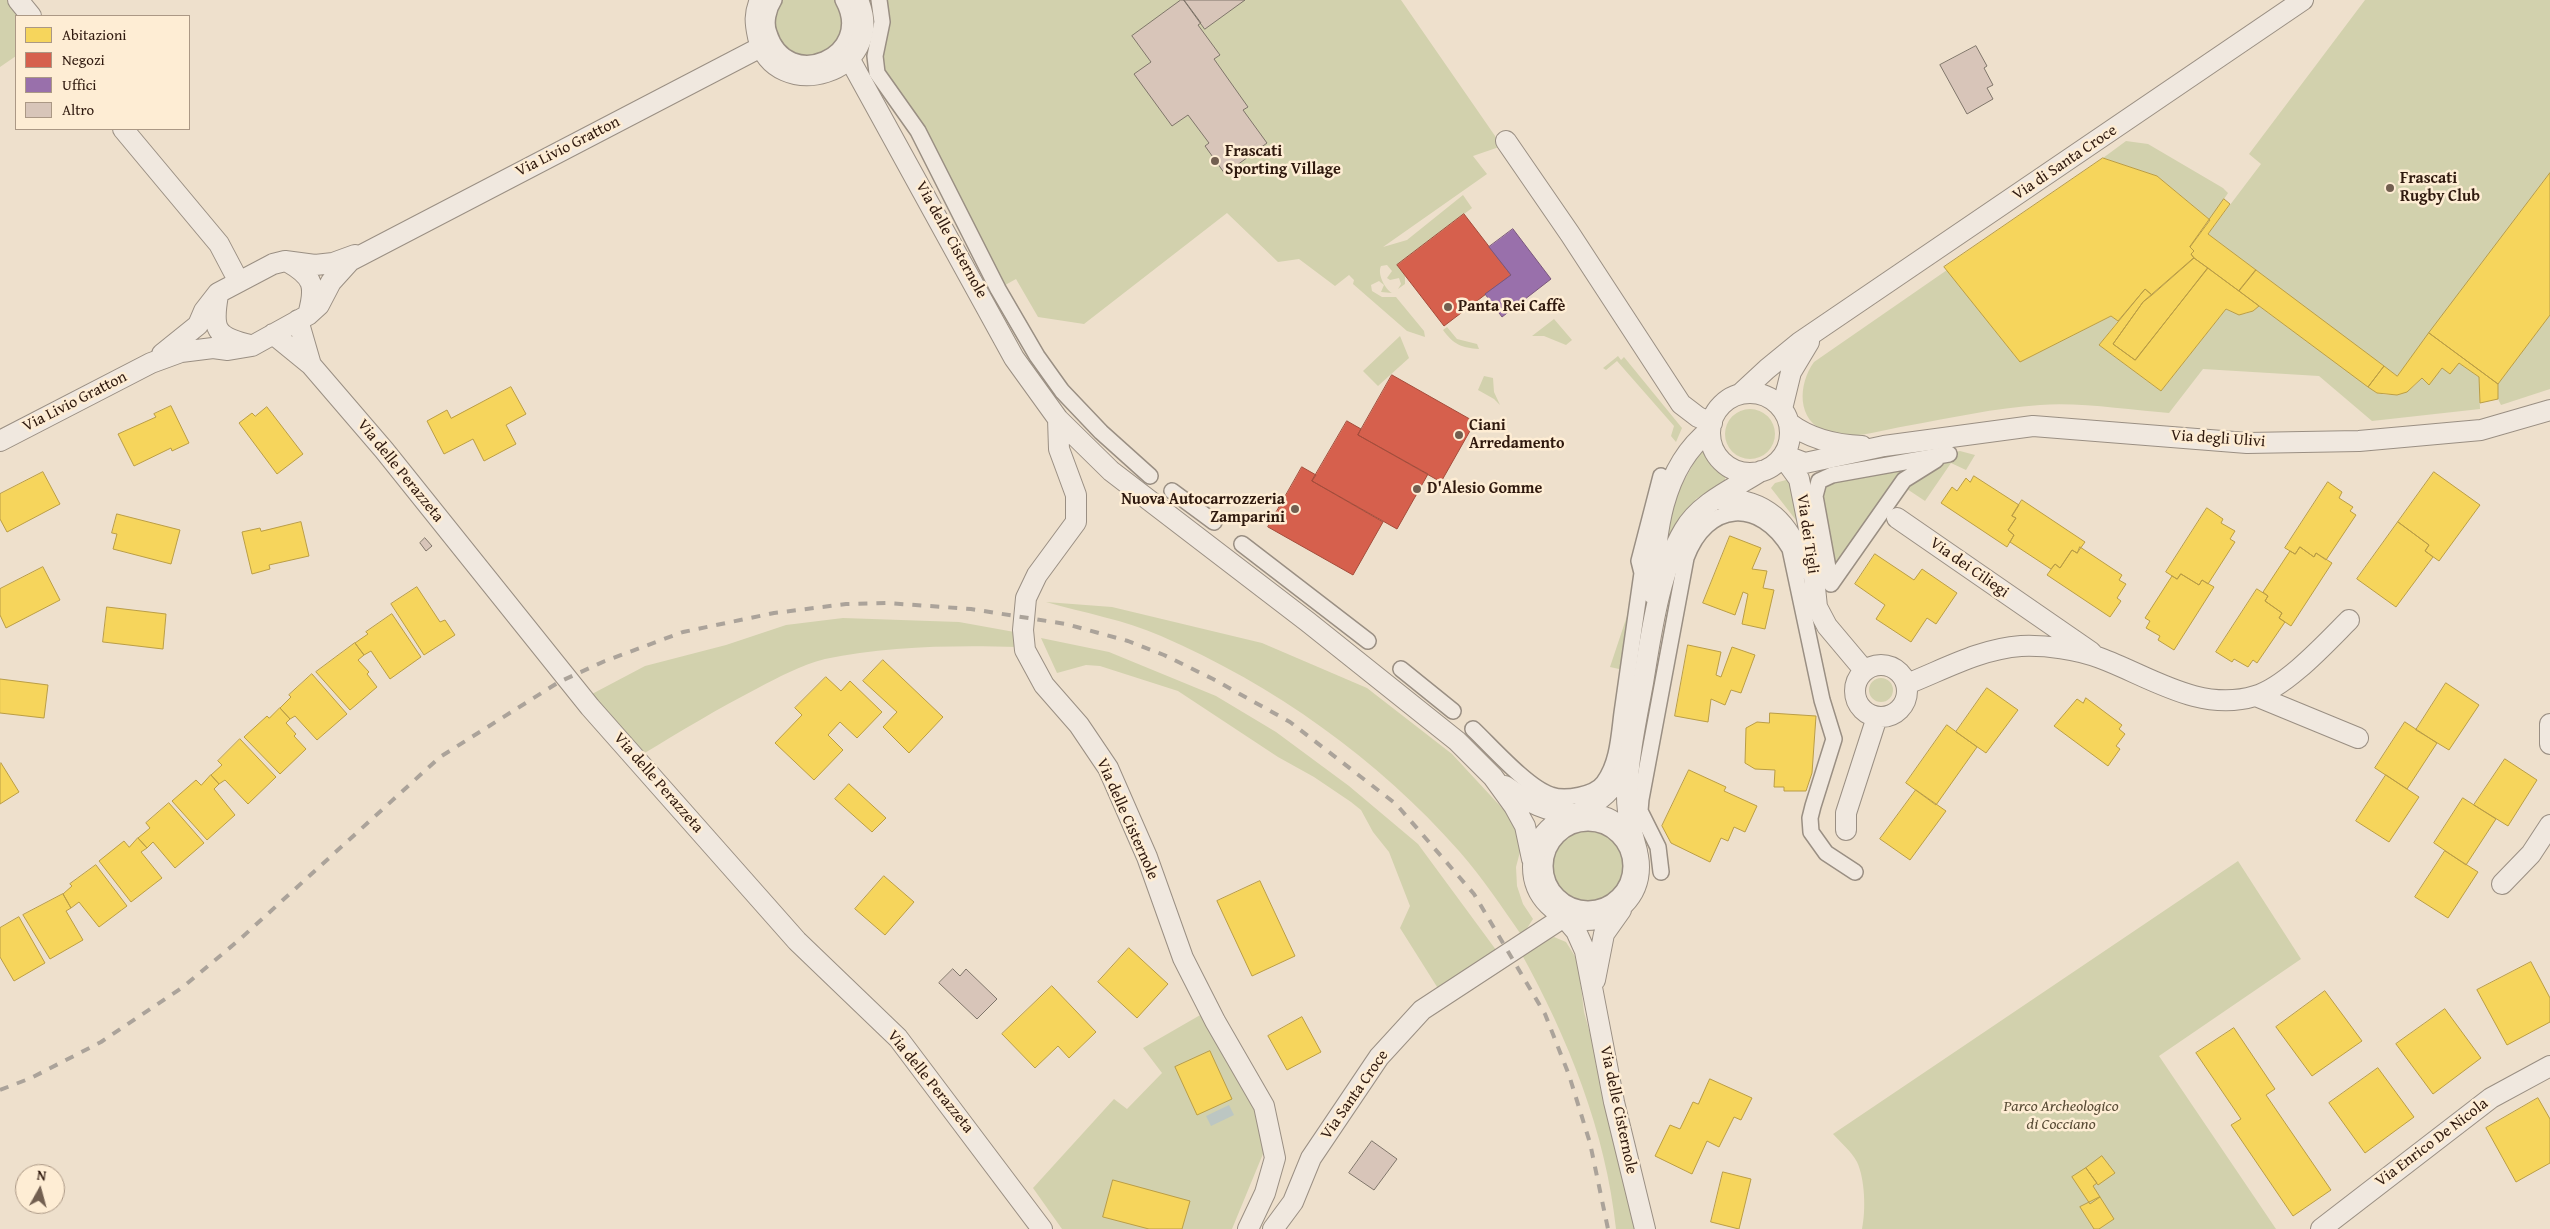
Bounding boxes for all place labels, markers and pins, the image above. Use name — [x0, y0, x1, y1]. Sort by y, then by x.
place label: Frascati Sporting Village — [1225, 142, 1341, 180]
marker: Frascati Sporting Village — [1209, 155, 1221, 167]
place label: Frascati Rugby Club — [2400, 169, 2480, 207]
marker: Frascati Rugby Club — [2384, 182, 2396, 194]
place label: Panta Rei Caffè — [1458, 297, 1565, 317]
marker: Panta Rei Caffè — [1442, 301, 1454, 313]
place label: Ciani Arredamento — [1469, 416, 1565, 454]
marker: Ciani Arredamento — [1453, 429, 1465, 441]
place label: D'Alesio Gomme — [1427, 479, 1542, 499]
marker: D'Alesio Gomme — [1411, 483, 1423, 495]
place label: Nuova Autocarrozzeria Zamparini — [1121, 490, 1285, 528]
marker: Nuova Autocarrozzeria Zamparini — [1289, 503, 1301, 515]

